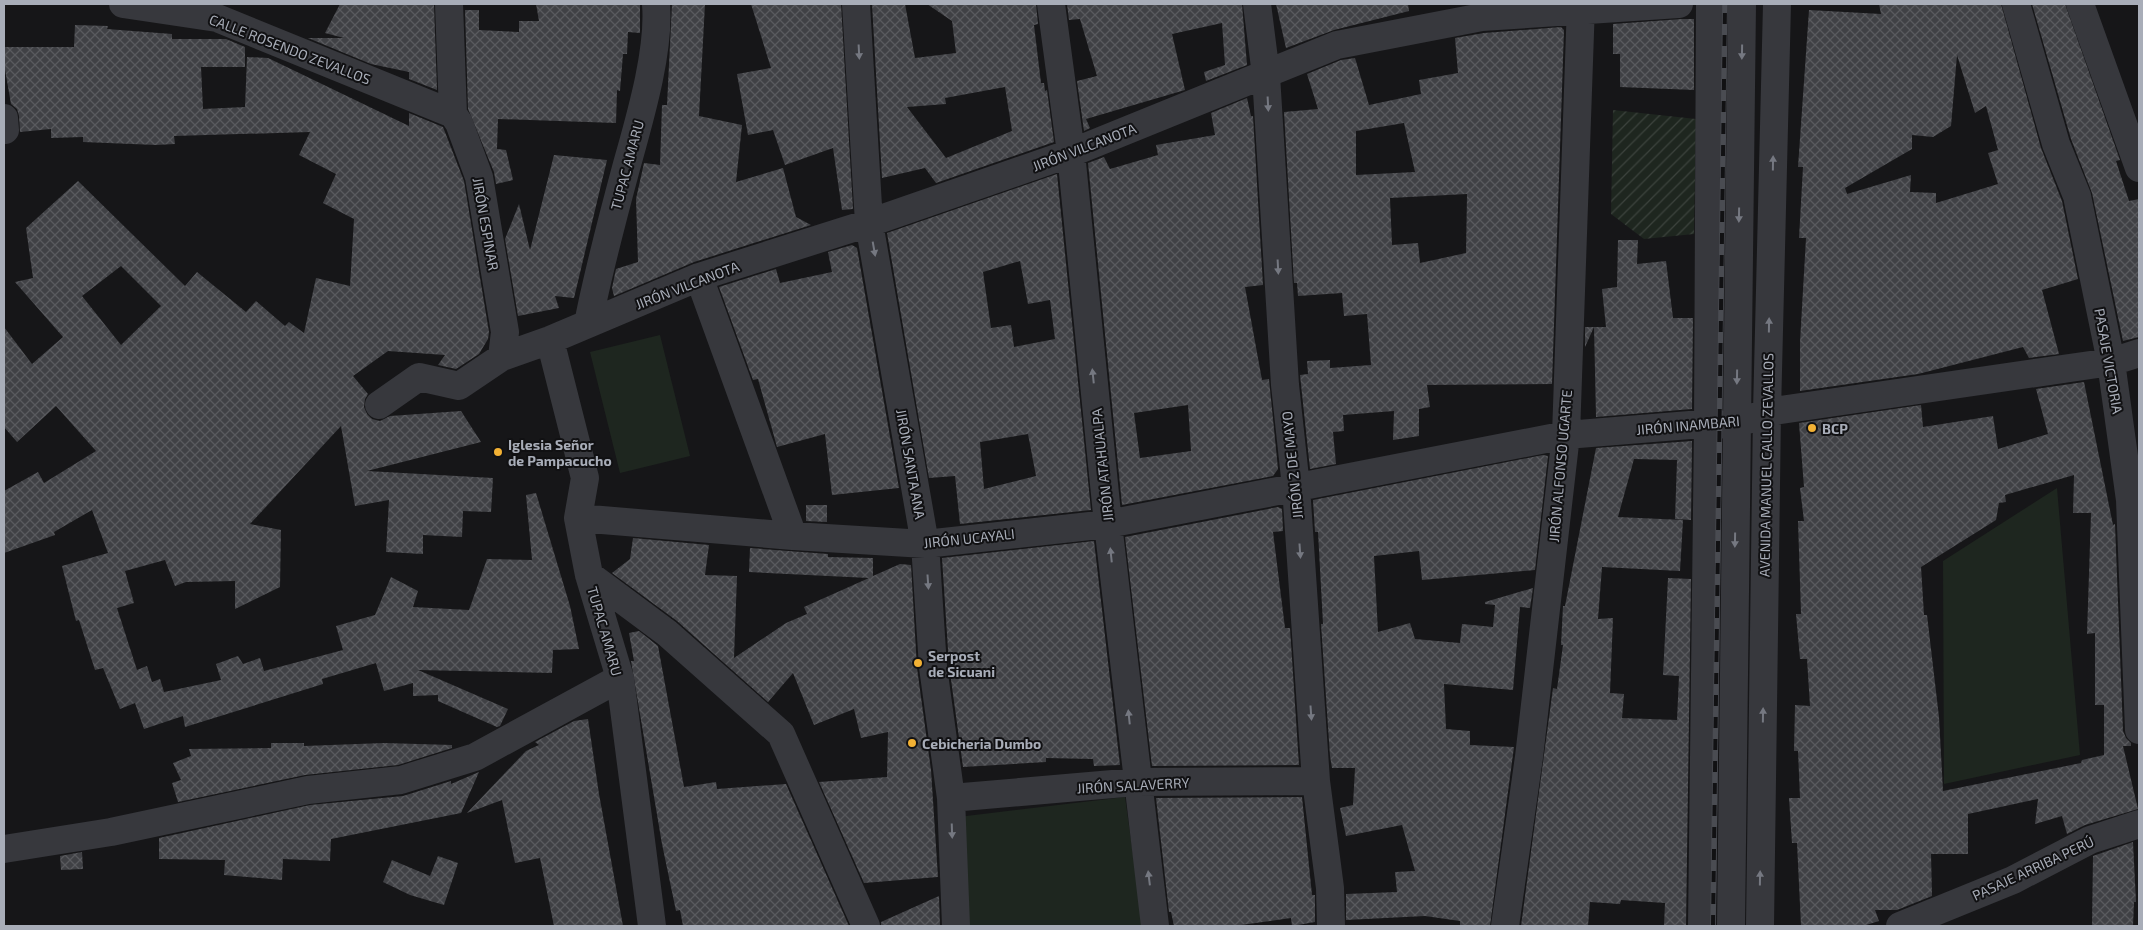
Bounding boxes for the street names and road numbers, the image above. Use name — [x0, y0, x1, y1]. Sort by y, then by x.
street label: CALLE ROSENDO ZEVALLOS — [207, 10, 373, 88]
street label: TUPAC AMARU — [607, 118, 647, 212]
street label: JIRÓN VILCANOTA — [1030, 119, 1139, 175]
street label: JIRÓN ESPINAR — [469, 176, 503, 272]
street label: JIRÓN VILCANOTA — [633, 257, 742, 313]
street label: PASAJE VICTORIA — [2091, 307, 2127, 415]
street label: AVENIDA MANUEL CALLO ZEVALLOS — [1756, 353, 1776, 577]
street label: JIRÓN ALFONSO UGARTE — [1545, 389, 1575, 543]
street label: JIRÓN ATAHUALPA — [1088, 407, 1116, 523]
street label: JIRÓN SANTA ANA — [893, 408, 929, 521]
street label: JIRÓN 2 DE MAYO — [1278, 410, 1306, 520]
street label: JIRÓN INAMBARI — [1636, 412, 1740, 438]
street label: JIRÓN UCAYALI — [923, 525, 1015, 551]
street label: TUPAC AMARU — [584, 584, 626, 678]
street label: JIRÓN SALAVERRY — [1076, 774, 1190, 796]
street label: PASAJE ARRIBA PERÚ — [1969, 832, 2097, 904]

